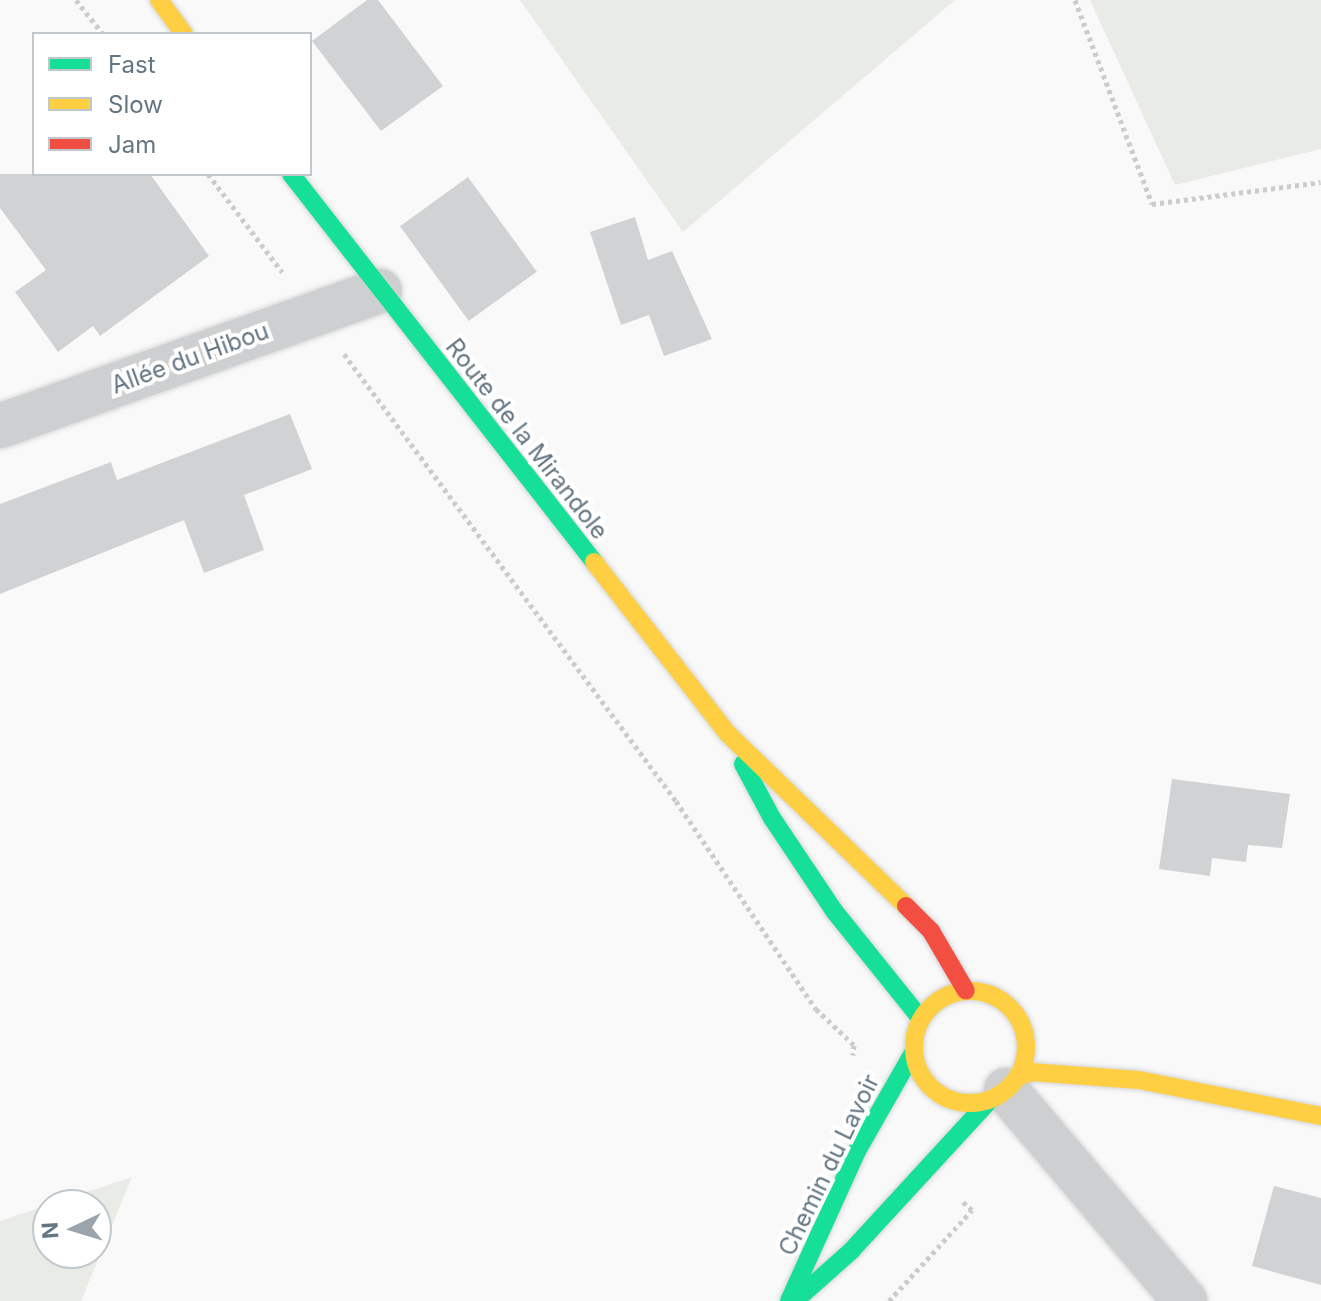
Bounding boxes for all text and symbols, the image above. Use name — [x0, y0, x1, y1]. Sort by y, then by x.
legend — [32, 32, 312, 176]
text: Fast — [108, 50, 156, 79]
text: Slow — [108, 90, 163, 119]
text: Jam — [108, 130, 156, 159]
street label: Allée du Hibou — [107, 316, 273, 400]
street label: Route de la Mirandole — [440, 333, 614, 545]
street label: Chemin du Lavoir — [773, 1070, 885, 1260]
north arrow — [32, 1189, 112, 1269]
text: N — [36, 1221, 64, 1240]

